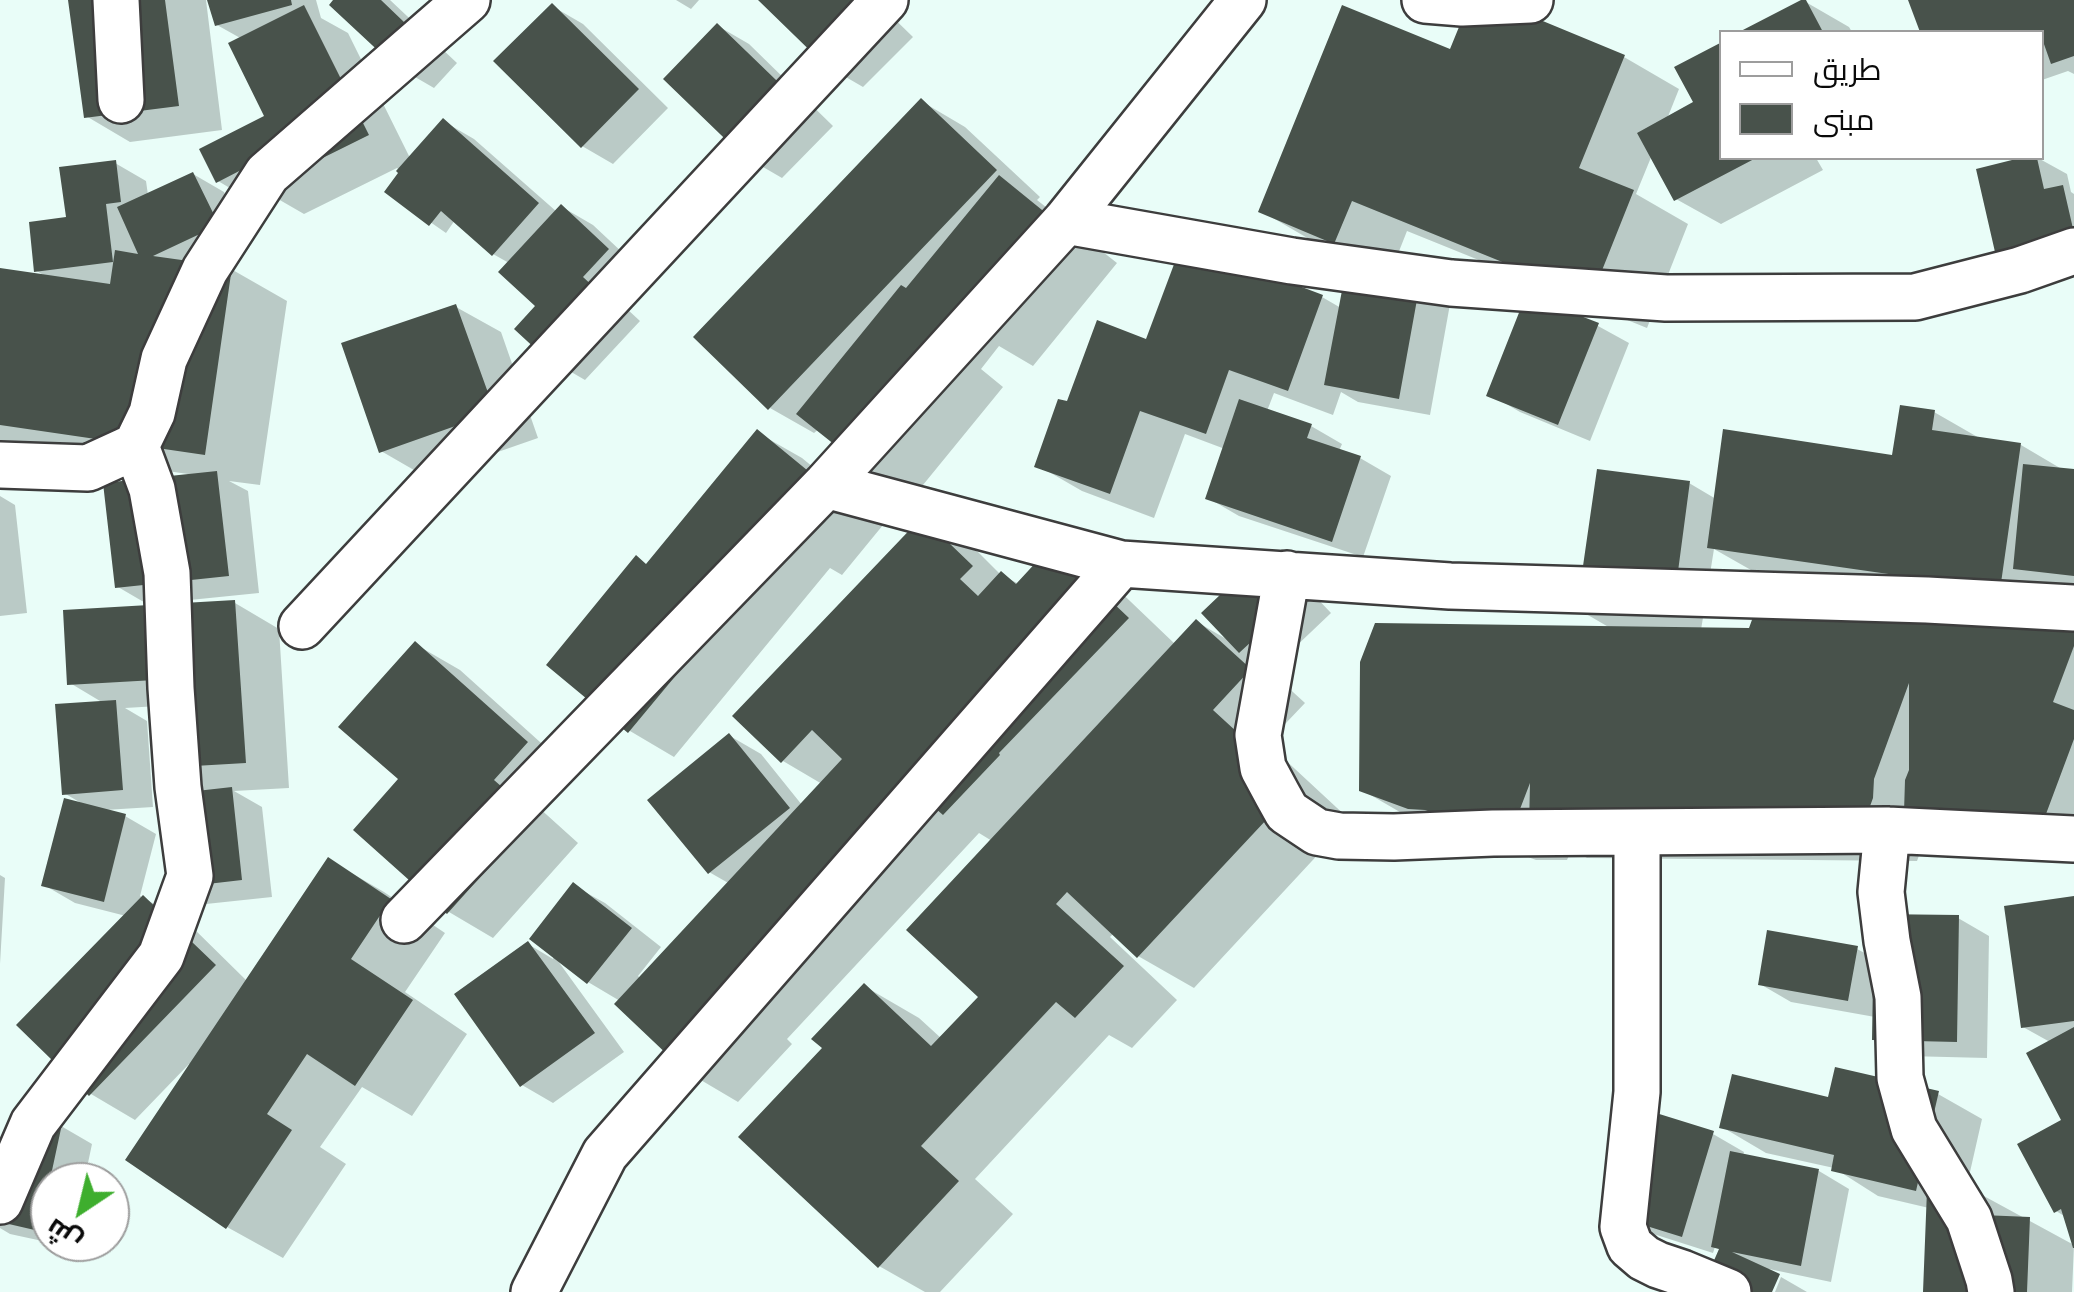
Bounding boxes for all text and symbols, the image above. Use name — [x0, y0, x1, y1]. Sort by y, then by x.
legend — [1719, 30, 2044, 160]
text: طريق — [1813, 52, 1882, 87]
text: مبنى — [1813, 102, 1874, 137]
north arrow — [30, 1162, 130, 1262]
text: ش — [39, 1212, 88, 1259]

